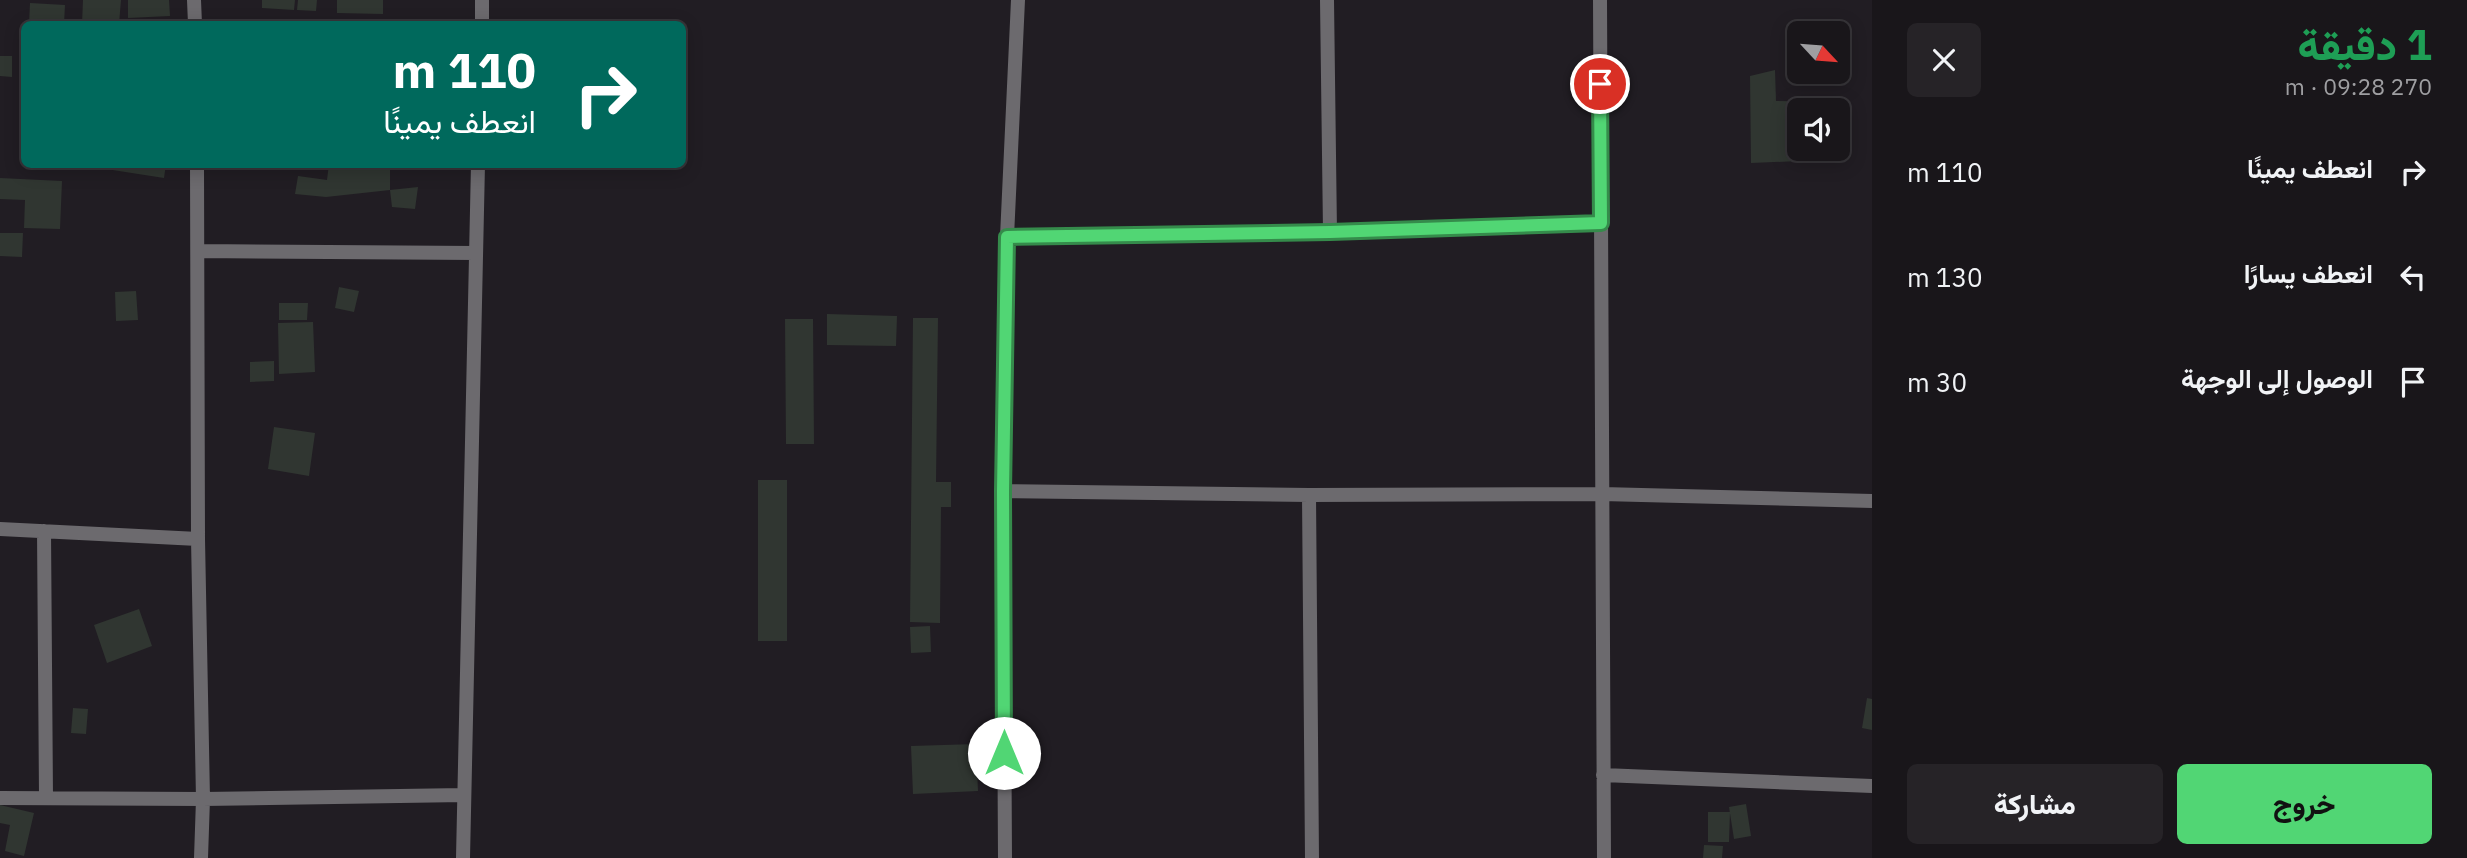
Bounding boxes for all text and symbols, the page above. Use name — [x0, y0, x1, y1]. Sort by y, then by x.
text: 1 دقيقة — [2297, 17, 2432, 72]
north arrow — [1787, 21, 1850, 84]
map controls — [1787, 21, 1850, 161]
button: close — [1907, 23, 1981, 97]
text: 110 m — [392, 38, 536, 101]
icon: right — [560, 49, 651, 140]
pin — [1570, 54, 1630, 114]
icon: arrive — [1581, 65, 1619, 103]
text: 270 m · 09:28 — [2285, 71, 2432, 101]
button: sound — [1787, 98, 1850, 161]
text: انعطف يمينًا — [383, 100, 536, 142]
text: انعطف يمينًا — [2247, 151, 2373, 185]
icon: right — [2394, 153, 2432, 191]
text: 110 m — [1907, 155, 1983, 189]
text: انعطف يسارًا — [2244, 256, 2373, 290]
icon: left — [2394, 258, 2432, 296]
text: 130 m — [1907, 260, 1983, 294]
text: الوصول إلى الوجهة — [2181, 361, 2373, 395]
icon: arrive — [2394, 363, 2432, 401]
text: 30 m — [1907, 365, 1967, 399]
position arrow — [967, 716, 1041, 790]
button: مشاركة — [1907, 764, 2163, 844]
button: خروج — [2177, 764, 2432, 844]

